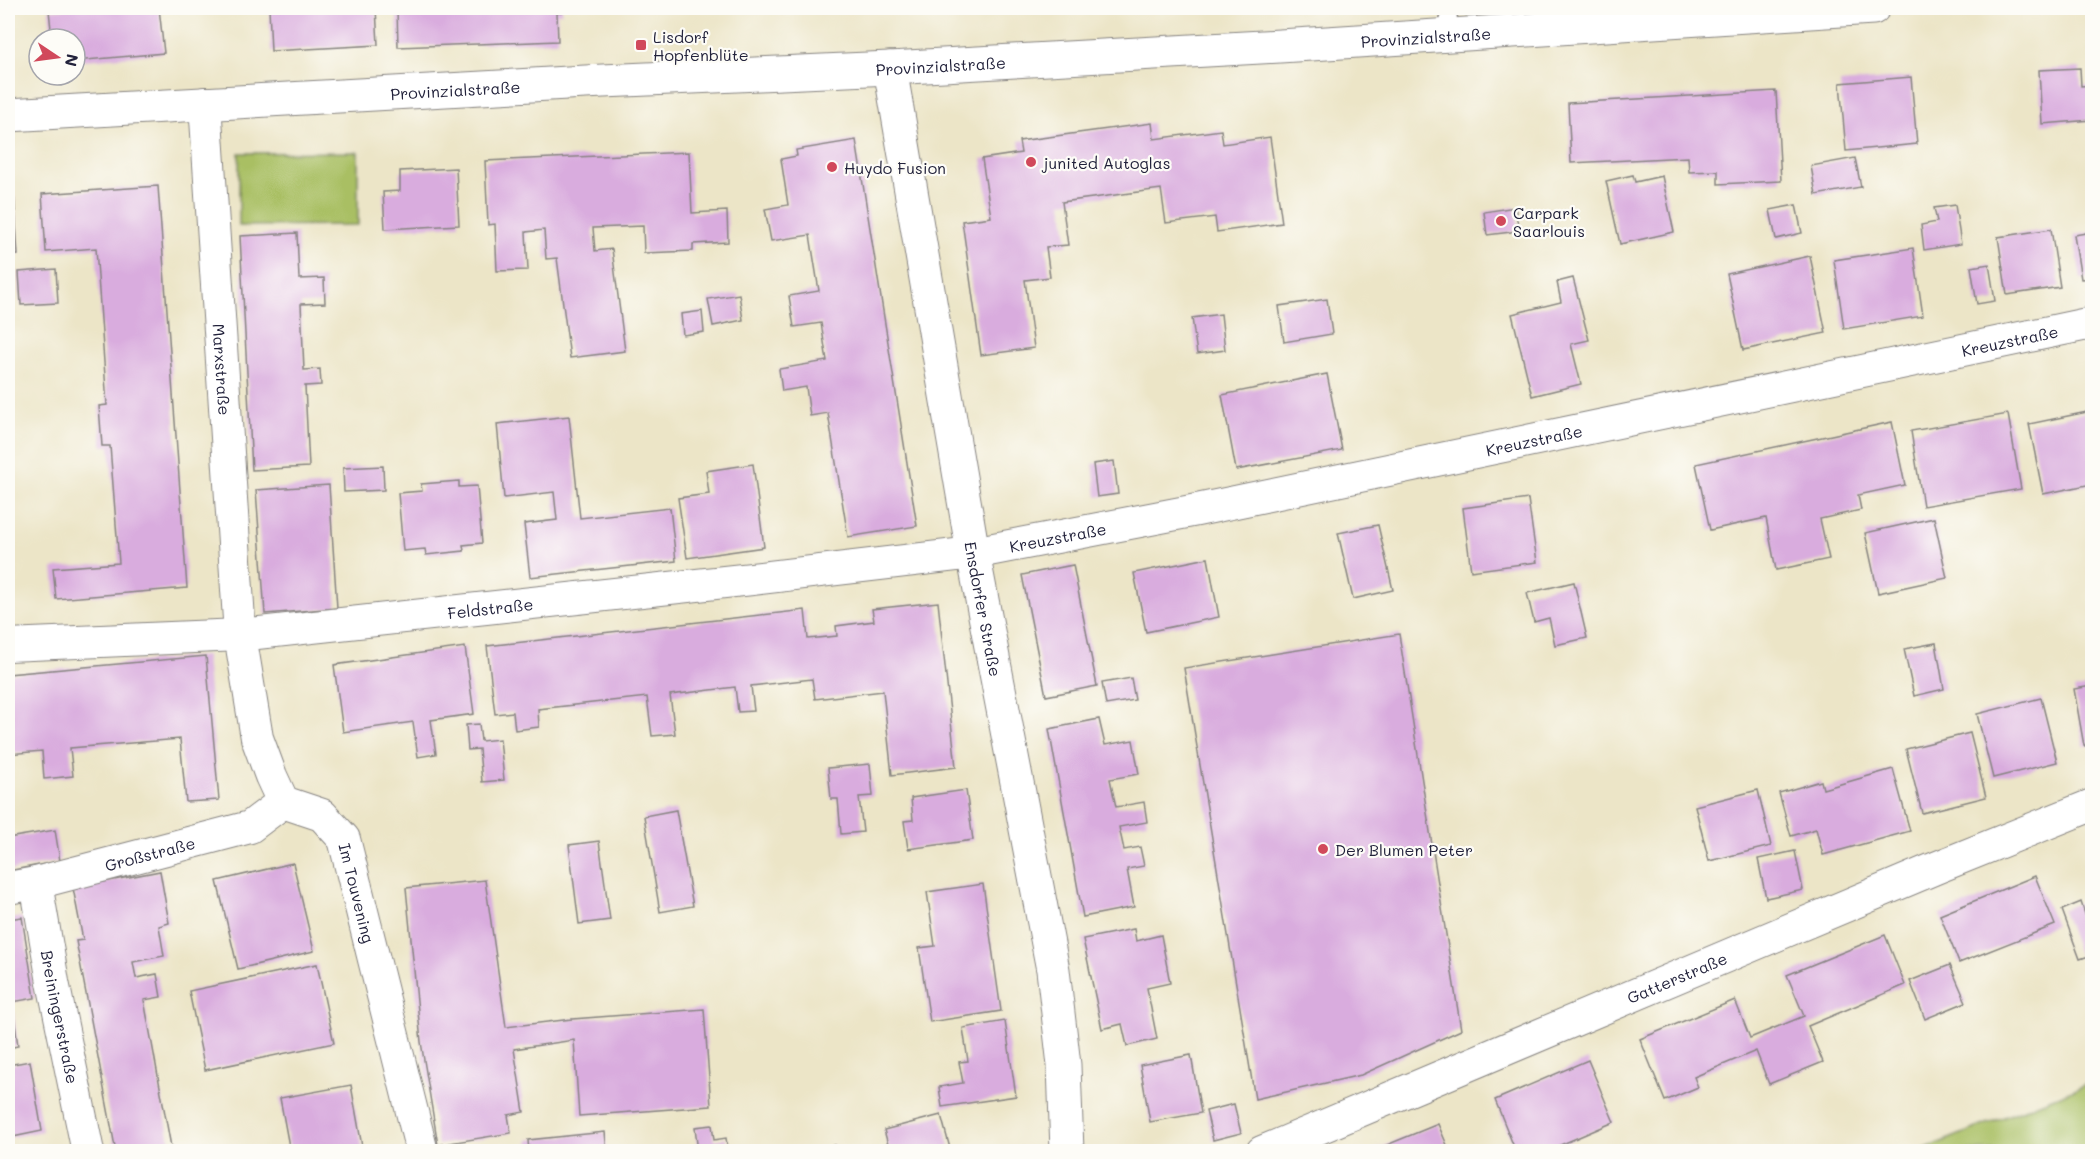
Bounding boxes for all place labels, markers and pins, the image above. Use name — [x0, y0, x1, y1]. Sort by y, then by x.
place label: Lisdorf Hopfenblüte — [653, 26, 749, 65]
marker: Lisdorf Hopfenblüte — [634, 38, 648, 52]
place label: junited Autoglas — [1041, 152, 1171, 173]
marker: junited Autoglas — [1024, 155, 1038, 169]
place label: Huydo Fusion — [844, 157, 946, 178]
marker: Huydo Fusion — [825, 160, 839, 174]
place label: Carpark Saarlouis — [1513, 202, 1585, 241]
marker: Carpark Saarlouis — [1494, 214, 1508, 228]
place label: Der Blumen Peter — [1335, 839, 1473, 860]
marker: Der Blumen Peter — [1316, 842, 1330, 856]

